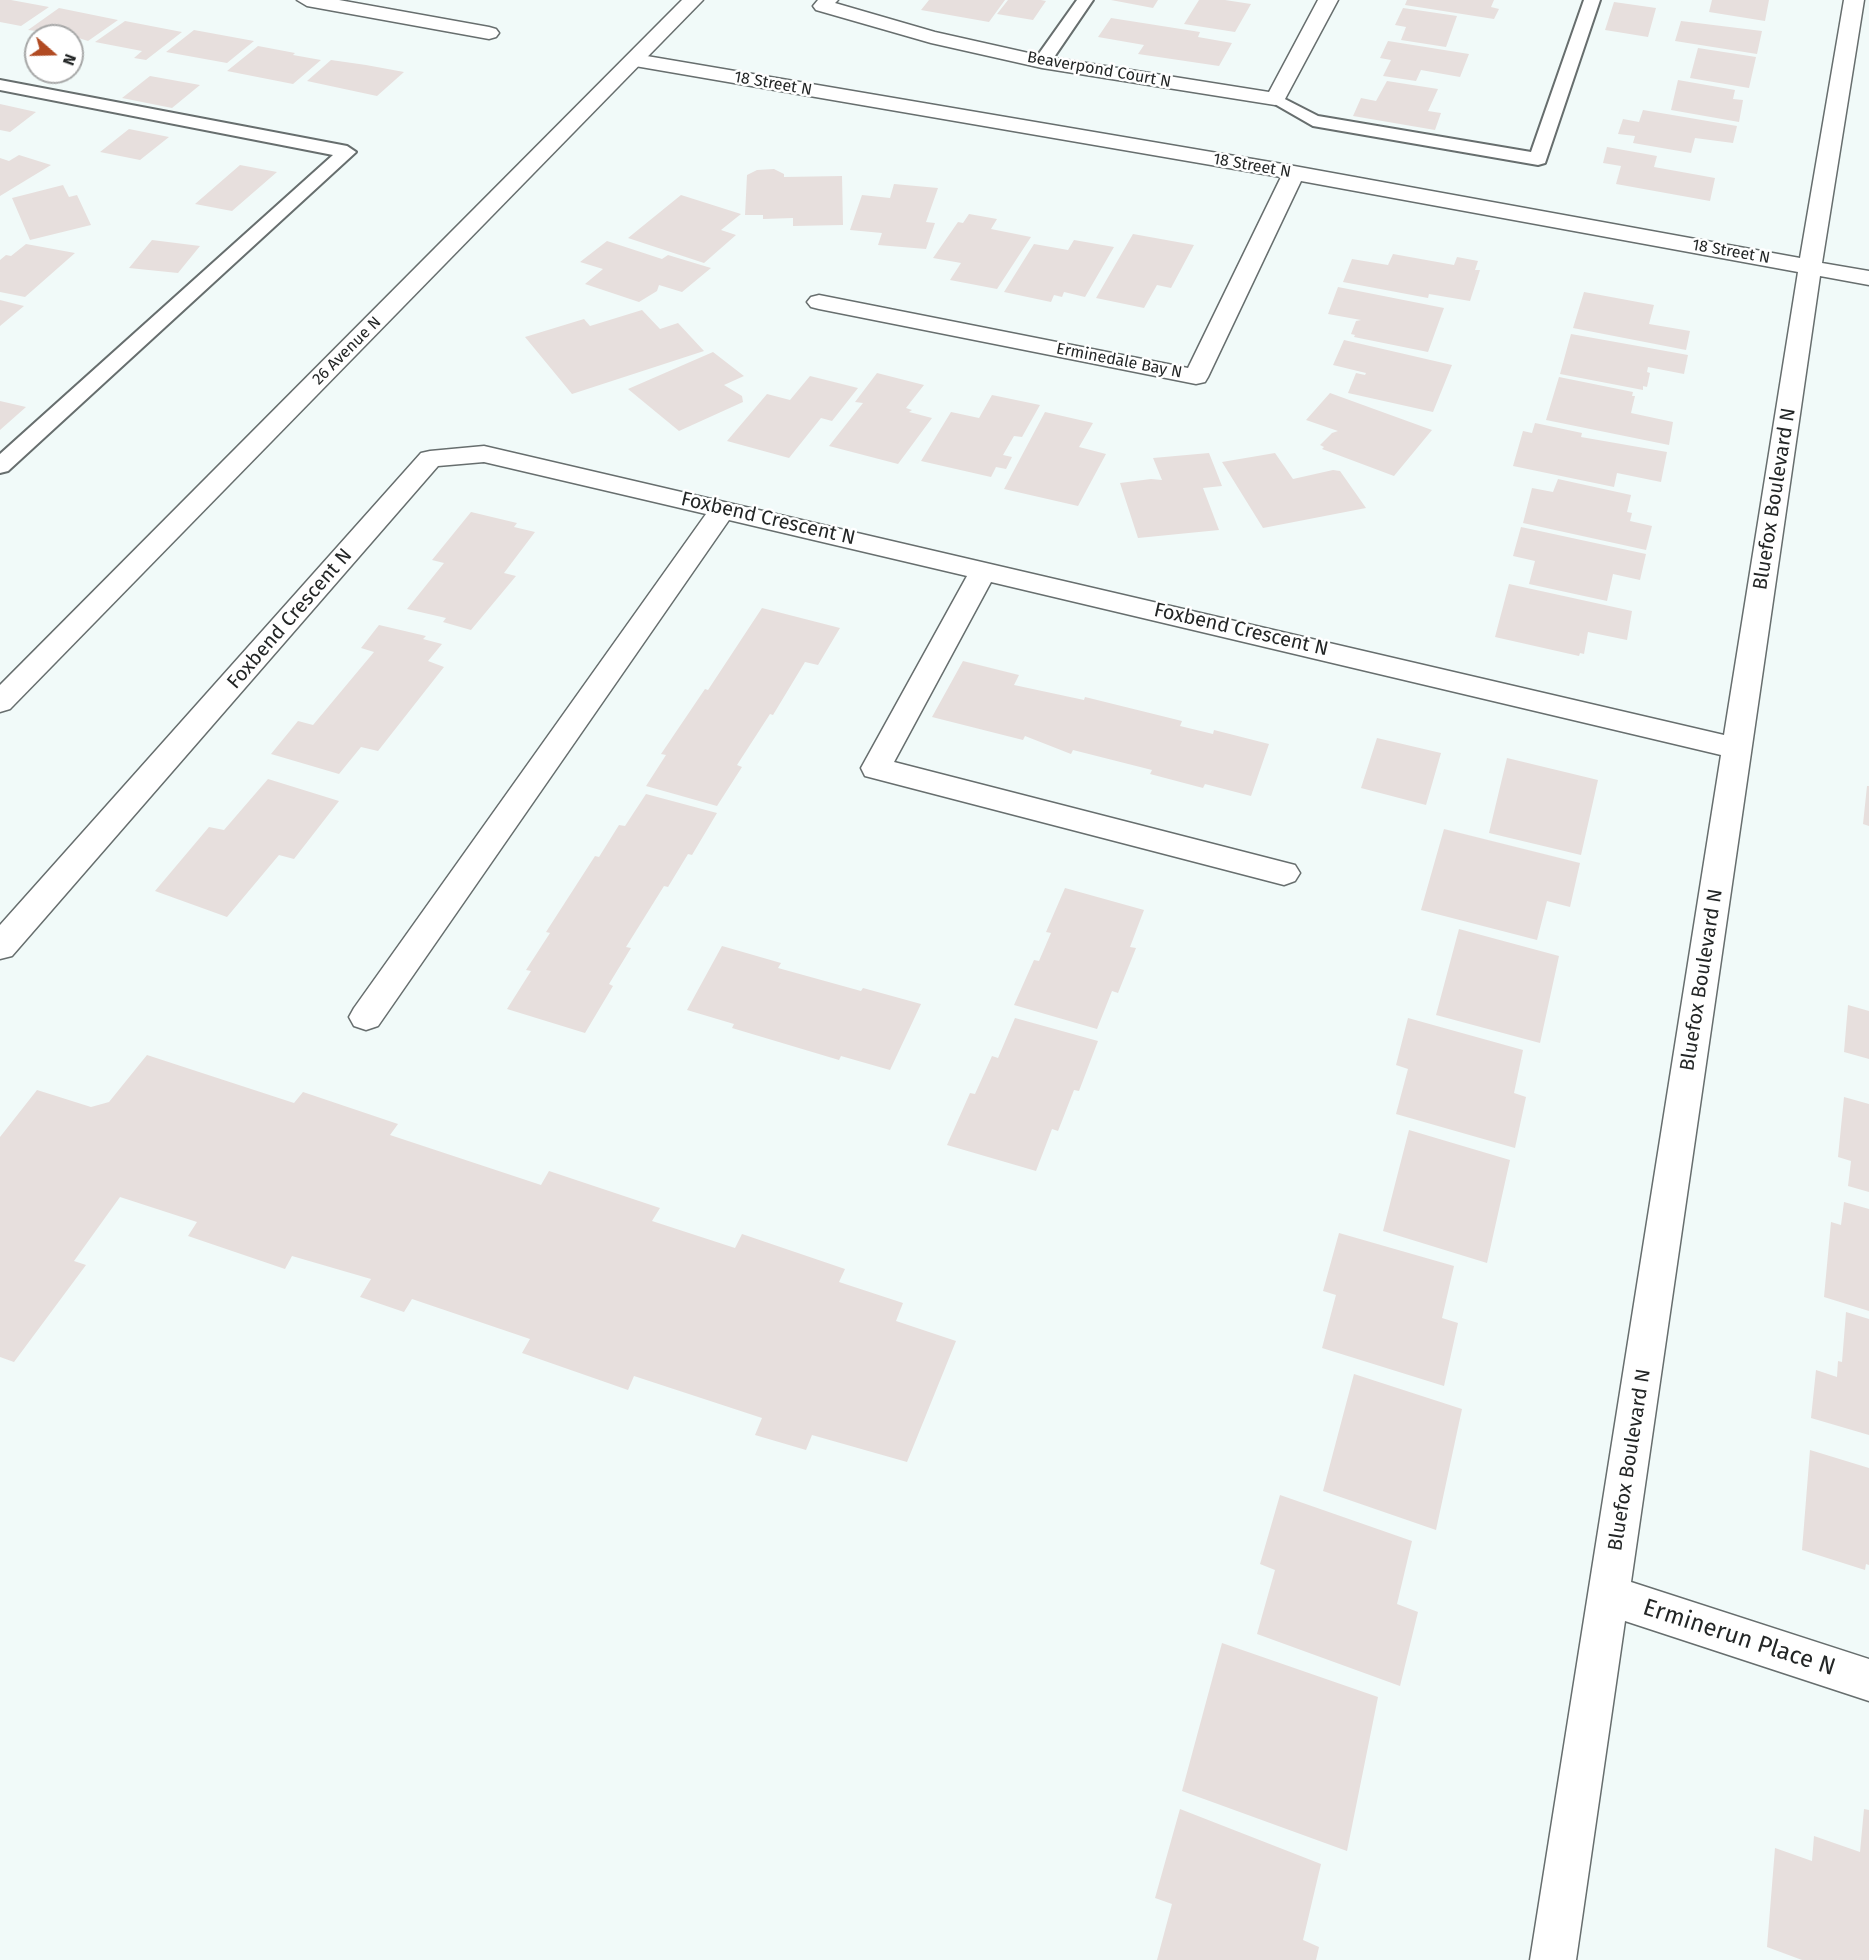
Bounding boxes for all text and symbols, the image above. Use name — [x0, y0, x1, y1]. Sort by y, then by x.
north arrow — [24, 24, 84, 84]
street label: Beaverpond Court N — [1025, 48, 1173, 92]
text: N — [59, 51, 80, 68]
street label: 18 Street N — [733, 68, 813, 100]
street label: 18 Street N — [1212, 150, 1292, 182]
street label: 18 Street N — [1691, 236, 1771, 268]
street label: 26 Avenue N — [309, 313, 385, 389]
street label: Erminedale Bay N — [1054, 339, 1184, 383]
street label: Bluefox Boulevard N — [1749, 406, 1801, 592]
street label: Foxbend Crescent N — [678, 487, 858, 551]
street label: Foxbend Crescent N — [222, 544, 358, 694]
street label: Foxbend Crescent N — [1151, 598, 1331, 662]
street label: Bluefox Boulevard N — [1676, 887, 1728, 1073]
street label: Bluefox Boulevard N — [1604, 1367, 1656, 1553]
street label: Erminerun Place N — [1639, 1593, 1839, 1683]

